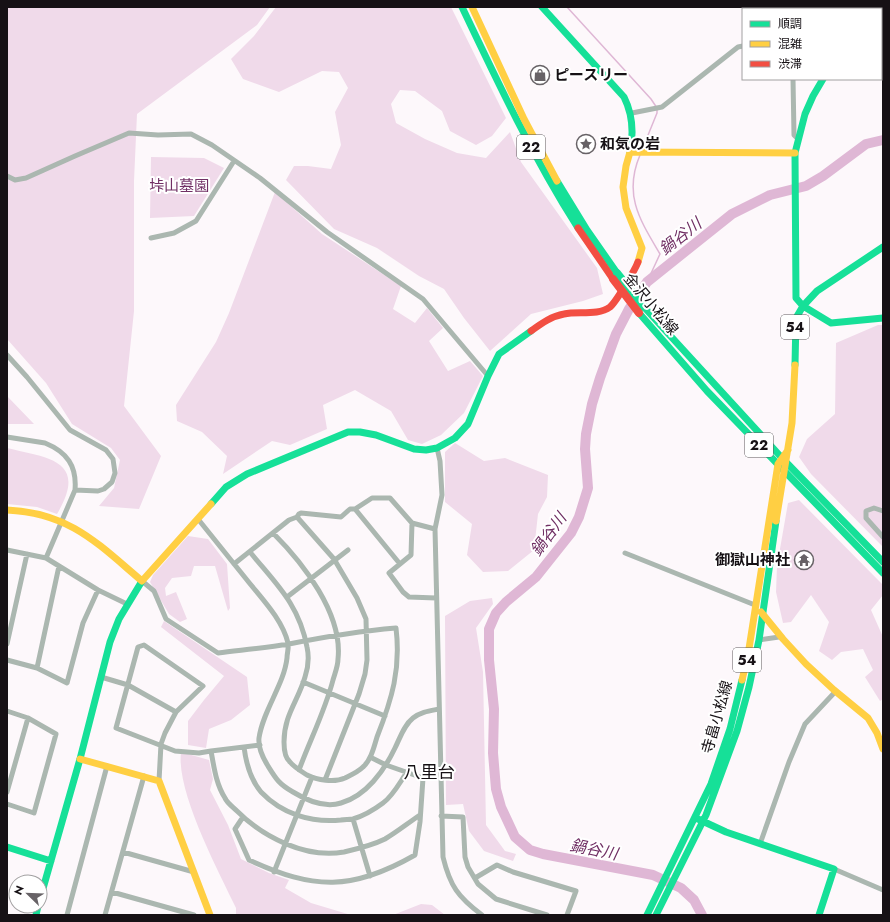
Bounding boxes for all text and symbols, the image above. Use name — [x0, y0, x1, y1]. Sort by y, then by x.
legend — [742, 8, 882, 80]
text: 順調 — [778, 15, 802, 33]
text: 混雑 — [778, 35, 802, 53]
text: 渋滞 — [778, 55, 802, 73]
shop icon: ピースリー — [529, 64, 551, 86]
place label: ピースリー — [554, 64, 628, 86]
place icon: 和気の岩 — [575, 133, 597, 155]
place label: 和気の岩 — [600, 133, 660, 155]
road number: 22 — [517, 135, 545, 159]
park label: 垰山墓園 — [149, 175, 209, 197]
water label: 鍋谷川 — [654, 211, 708, 260]
street label: 金沢小松線 — [618, 268, 684, 340]
road number: 54 — [781, 315, 809, 339]
road number: 22 — [745, 433, 773, 457]
water label: 鍋谷川 — [525, 507, 573, 560]
place label: 御獄山神社 — [715, 549, 790, 571]
temple icon: 御獄山神社 — [793, 549, 815, 571]
road number: 54 — [733, 648, 761, 672]
street label: 寺畠小松線 — [696, 678, 738, 756]
district label: 八里台 — [404, 760, 455, 784]
water label: 鍋谷川 — [568, 834, 622, 866]
north arrow — [8, 874, 48, 914]
text: N — [10, 883, 28, 897]

